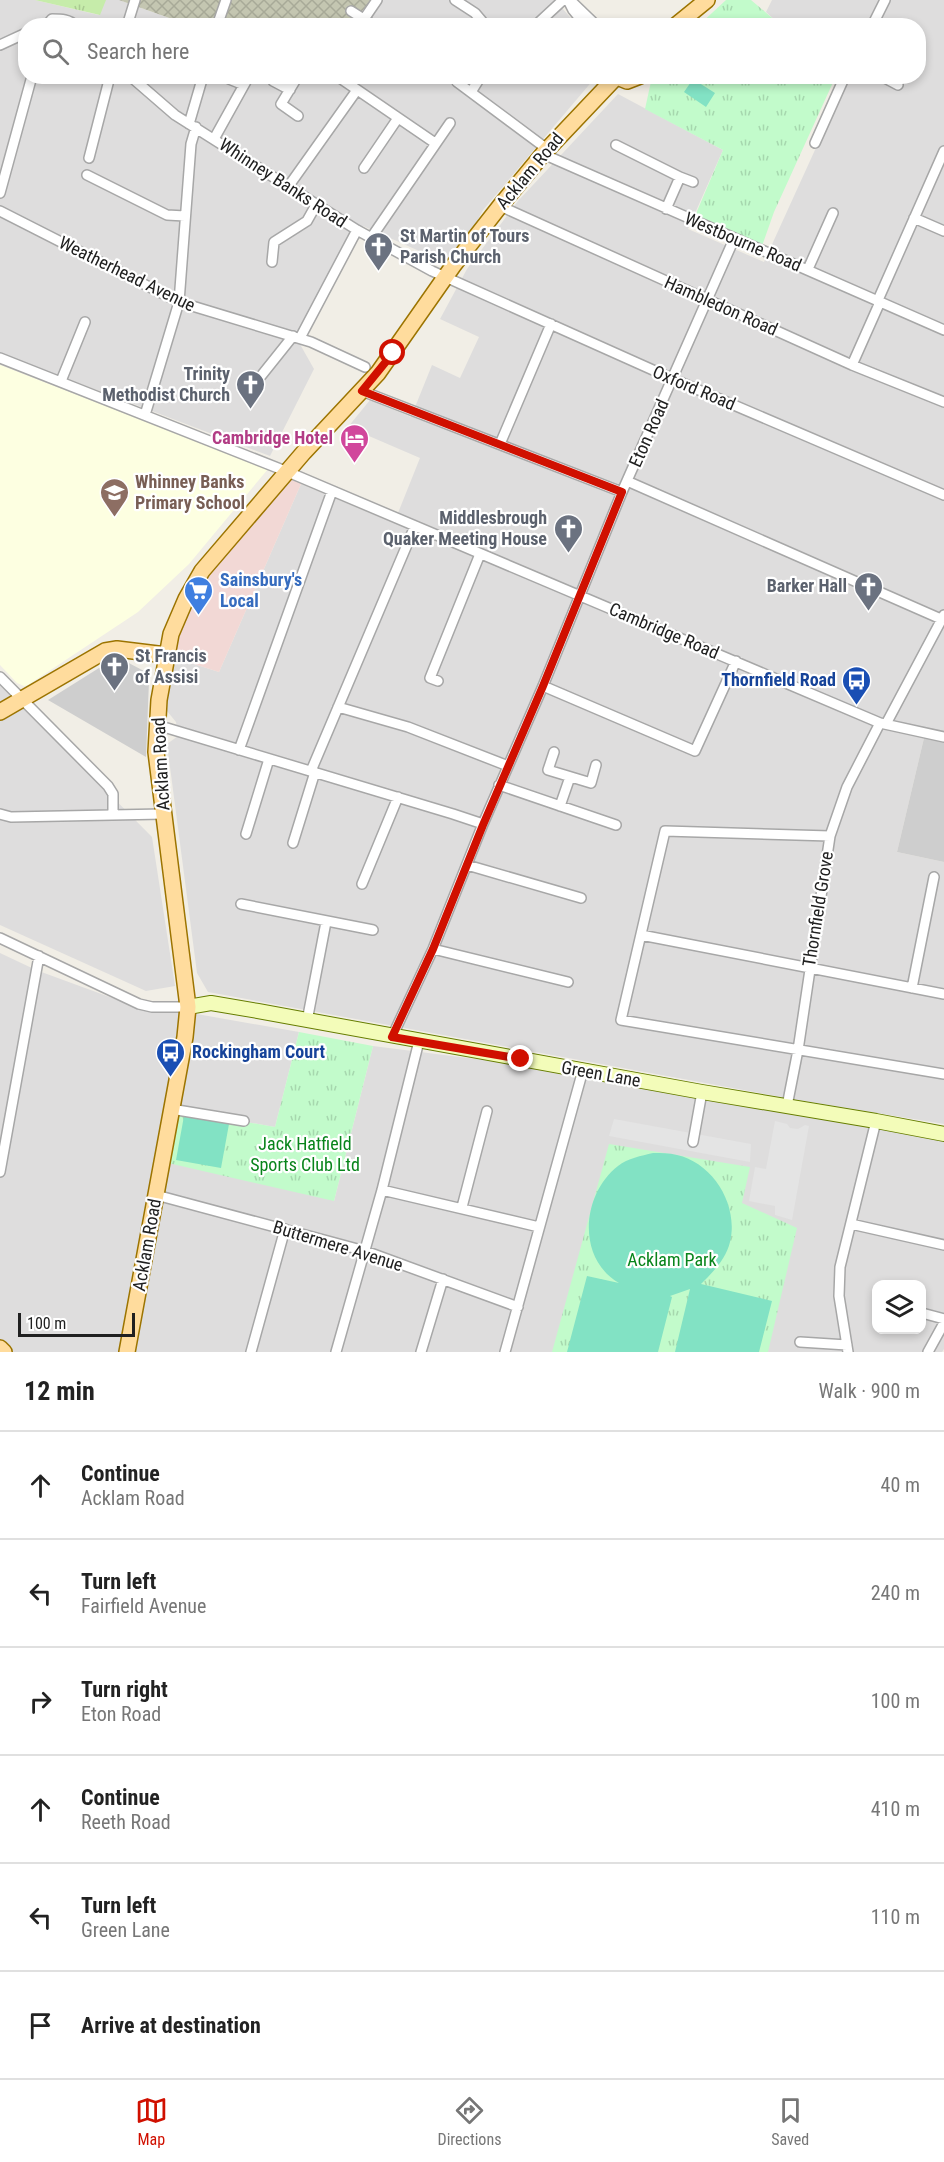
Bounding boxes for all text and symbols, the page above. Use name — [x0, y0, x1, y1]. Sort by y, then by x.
search box — [18, 18, 926, 84]
icon: search — [39, 35, 72, 68]
text: Search here — [87, 39, 189, 64]
street label: Acklam Road — [492, 128, 568, 213]
street label: Whinney Banks Road — [216, 134, 351, 232]
street label: Westbourne Road — [682, 207, 805, 276]
place label: St Martin of Tours Parish Church — [400, 225, 529, 267]
church icon: St Martin of Tours Parish Church — [363, 230, 395, 272]
street label: Weatherhead Avenue — [56, 231, 199, 316]
street label: Hambledon Road — [661, 271, 781, 340]
route start — [379, 339, 405, 365]
street label: Oxford Road — [650, 361, 739, 414]
place label: Trinity Methodist Church — [102, 363, 230, 405]
church icon: Trinity Methodist Church — [235, 368, 267, 410]
street label: Eton Road — [624, 396, 673, 470]
hotel icon: Cambridge Hotel — [338, 422, 370, 464]
place label: Cambridge Hotel — [212, 427, 333, 448]
place label: Whinney Banks Primary School — [135, 471, 245, 513]
school or university icon: Whinney Banks Primary School — [98, 476, 130, 518]
place label: Middlesbrough Quaker Meeting House — [383, 507, 547, 549]
church icon: Middlesbrough Quaker Meeting House — [552, 512, 584, 554]
place label: Sainsbury's Local — [220, 569, 302, 611]
church icon: Barker Hall — [852, 570, 884, 612]
supermarket icon: Sainsbury's Local — [183, 574, 215, 616]
place label: Barker Hall — [767, 575, 847, 596]
street label: Cambridge Road — [606, 598, 722, 663]
place label: St Francis of Assisi — [135, 645, 207, 687]
church icon: St Francis of Assisi — [98, 650, 130, 692]
bus stop icon: Thornfield Road — [841, 664, 873, 706]
place label: Thornfield Road — [721, 669, 836, 690]
street label: Acklam Road — [148, 717, 173, 811]
street label: Thornfield Grove — [798, 850, 837, 968]
bus stop icon: Rockingham Court — [155, 1036, 187, 1078]
place label: Rockingham Court — [192, 1041, 326, 1062]
route end — [507, 1045, 533, 1071]
street label: Green Lane — [560, 1056, 642, 1091]
park label: Jack Hatfield Sports Club Ltd — [250, 1133, 360, 1175]
street label: Acklam Road — [128, 1197, 165, 1293]
street label: Buttermere Avenue — [271, 1216, 406, 1275]
park label: Acklam Park — [627, 1249, 717, 1270]
map controls — [872, 1280, 926, 1334]
button: layers — [872, 1280, 926, 1334]
scale bar — [18, 1310, 135, 1338]
text: 100 m — [27, 1314, 66, 1333]
text: 12 min — [24, 1376, 95, 1406]
text: Walk · 900 m — [819, 1379, 920, 1403]
text: Continue — [81, 1461, 160, 1486]
icon: ahead — [24, 1469, 57, 1502]
text: 40 m — [881, 1473, 920, 1497]
text: Acklam Road — [81, 1486, 185, 1510]
text: Turn left — [81, 1569, 156, 1594]
icon: left — [24, 1577, 57, 1610]
text: 240 m — [871, 1581, 920, 1605]
text: Fairfield Avenue — [81, 1594, 206, 1618]
text: Turn right — [81, 1677, 168, 1702]
icon: right — [24, 1685, 57, 1718]
text: 100 m — [871, 1689, 920, 1713]
text: Eton Road — [81, 1702, 161, 1726]
text: Continue — [81, 1785, 160, 1810]
icon: ahead — [24, 1793, 57, 1826]
text: 410 m — [871, 1797, 920, 1821]
text: Reeth Road — [81, 1810, 171, 1834]
text: Turn left — [81, 1893, 156, 1918]
icon: left — [24, 1901, 57, 1934]
text: 110 m — [871, 1905, 920, 1929]
text: Green Lane — [81, 1918, 170, 1942]
icon: arrive — [24, 2009, 57, 2042]
text: Arrive at destination — [81, 2013, 261, 2038]
tab: Map — [135, 2094, 168, 2149]
tab: Directions — [438, 2094, 501, 2149]
tab: Saved — [771, 2094, 809, 2149]

